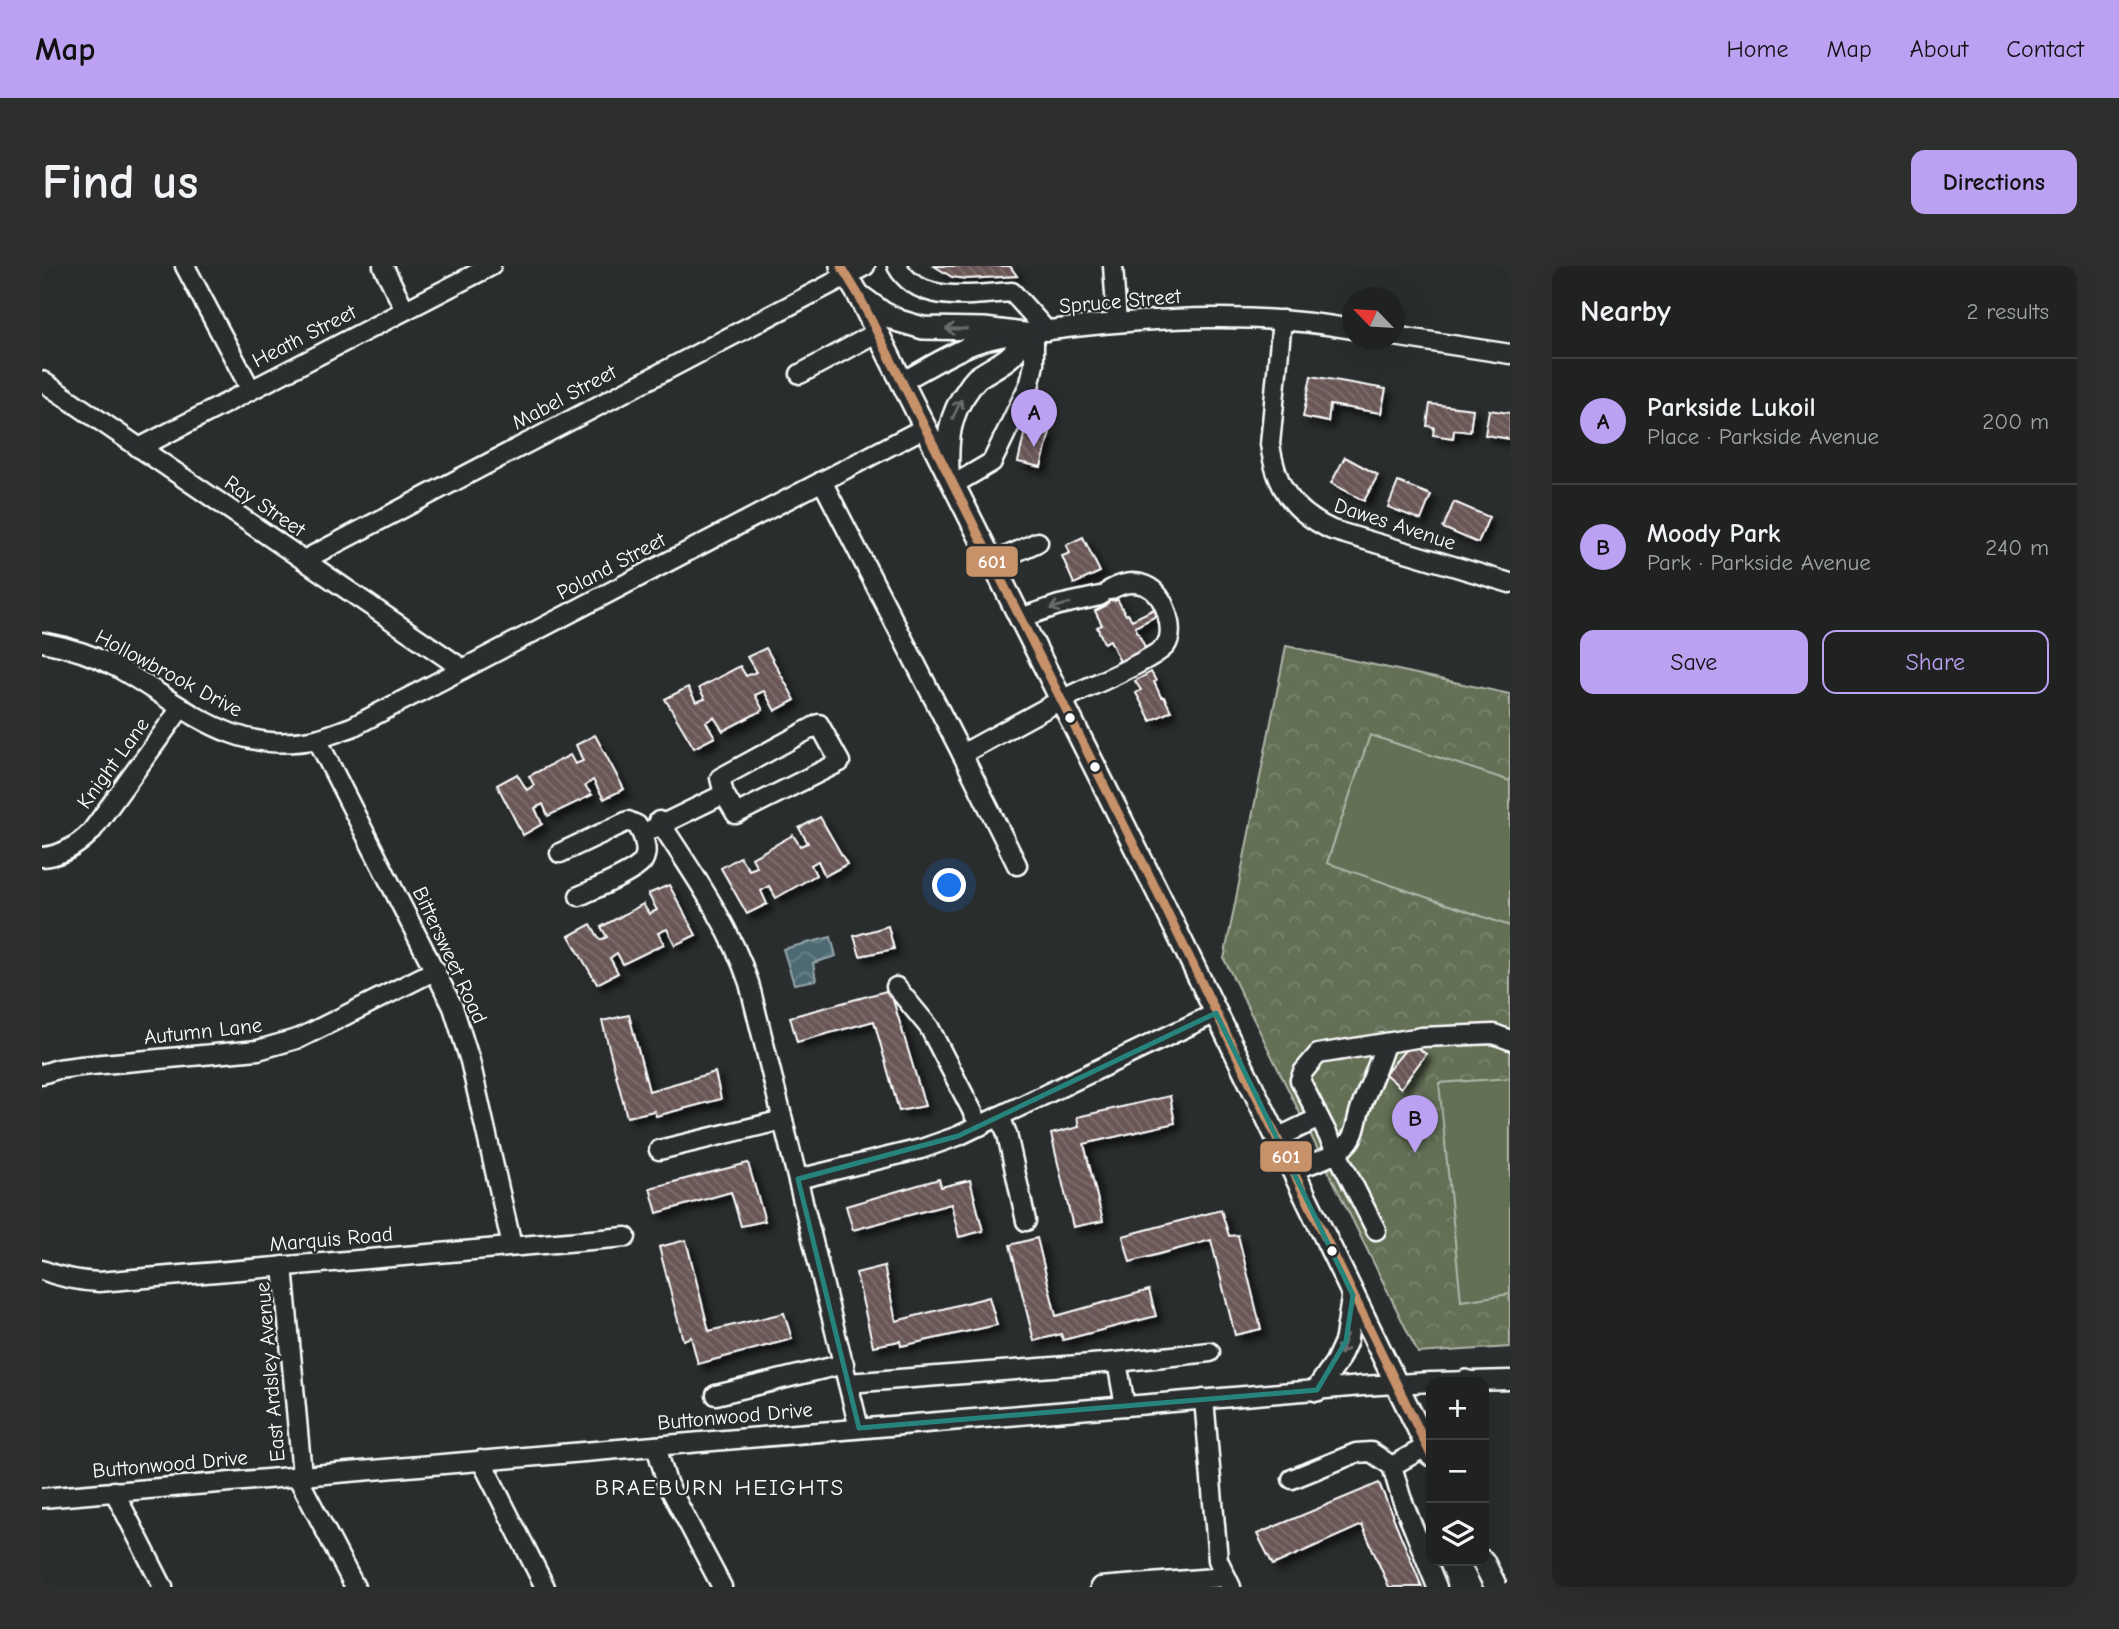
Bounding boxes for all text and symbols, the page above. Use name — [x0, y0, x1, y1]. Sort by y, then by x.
text: Map — [35, 30, 96, 68]
text: Home — [1727, 35, 1788, 63]
text: Map — [1826, 35, 1872, 63]
text: About — [1910, 35, 1968, 63]
text: Contact — [2006, 35, 2084, 63]
button: Directions — [1911, 150, 2077, 214]
text: Find us — [42, 154, 198, 210]
street label: Spruce Street — [1058, 284, 1183, 318]
north arrow — [1342, 287, 1405, 350]
text: Nearby — [1580, 294, 1671, 329]
text: 2 results — [1967, 298, 2049, 325]
street label: Heath Street — [248, 299, 361, 372]
one-way arrow — [945, 322, 968, 336]
street label: Mabel Street — [508, 359, 621, 434]
pin: A — [1011, 389, 1057, 447]
text: Parkside Lukoil — [1647, 393, 1816, 423]
one-way arrow — [950, 399, 964, 420]
text: A — [1597, 408, 1609, 435]
text: 200 m — [1982, 408, 2049, 435]
text: Place · Parkside Avenue — [1647, 423, 1879, 450]
street label: Ray Street — [220, 470, 311, 542]
street label: Dawes Avenue — [1331, 493, 1459, 555]
text: Moody Park — [1647, 519, 1780, 549]
street label: Poland Street — [552, 527, 670, 605]
text: B — [1596, 534, 1610, 561]
text: 240 m — [1985, 534, 2049, 561]
line badge: 601 — [965, 545, 1019, 578]
text: Park · Parkside Avenue — [1647, 549, 1871, 576]
text: 601 — [978, 551, 1006, 573]
one-way arrow — [1049, 600, 1071, 613]
street label: Hollowbrook Drive — [91, 624, 247, 722]
button: Save — [1580, 630, 1808, 694]
button: Share — [1822, 630, 2049, 694]
unlabelled marker — [1063, 711, 1077, 725]
street label: Knight Lane — [72, 713, 154, 813]
unlabelled marker — [1088, 760, 1102, 774]
your location — [932, 868, 966, 902]
street label: Bittersweet Road — [408, 883, 492, 1027]
street label: Autumn Lane — [143, 1013, 263, 1049]
pin: B — [1392, 1095, 1438, 1153]
line badge: 601 — [1259, 1140, 1313, 1173]
text: 601 — [1272, 1146, 1300, 1168]
street label: Marquis Road — [268, 1222, 394, 1256]
unlabelled marker — [1325, 1244, 1339, 1258]
street label: East Ardsley Avenue — [250, 1281, 290, 1463]
one-way arrow — [1336, 1334, 1348, 1356]
map controls — [1426, 1377, 1489, 1566]
button: + — [1426, 1377, 1489, 1440]
street label: Buttonwood Drive — [656, 1397, 814, 1435]
button: − — [1426, 1440, 1489, 1503]
street label: Buttonwood Drive — [91, 1445, 249, 1483]
district label: BRAEBURN HEIGHTS — [595, 1474, 845, 1501]
button: layers — [1426, 1503, 1489, 1566]

